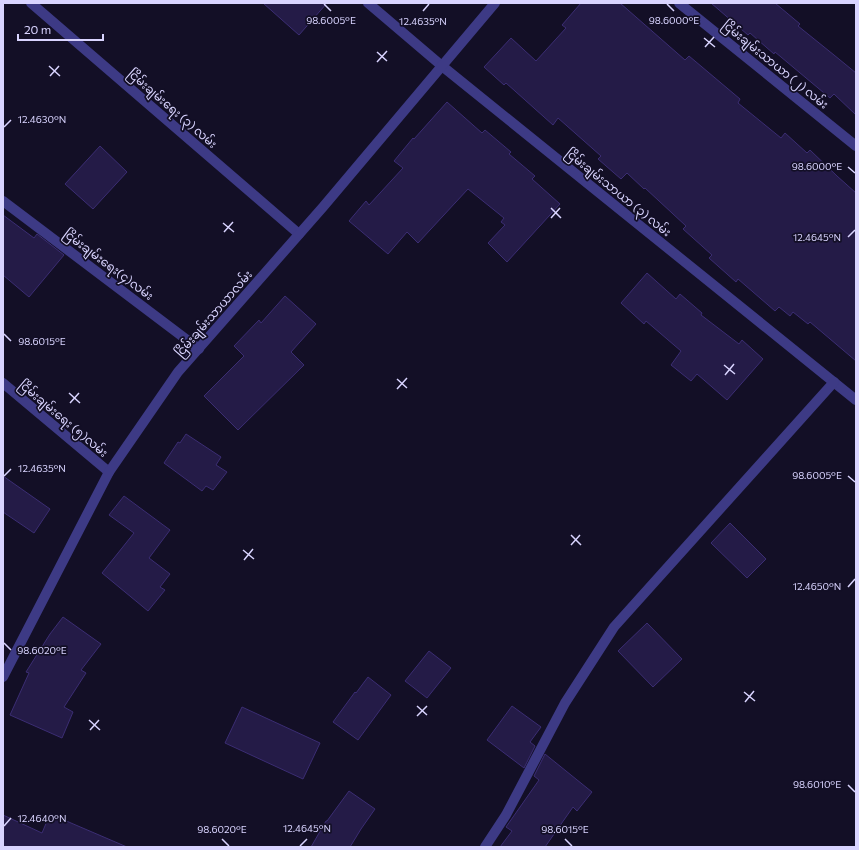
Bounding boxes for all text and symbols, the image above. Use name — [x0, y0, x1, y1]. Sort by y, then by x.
text: 98.6005°E — [306, 14, 356, 26]
text: 98.6000°E — [649, 14, 699, 26]
text: 12.4635°N — [399, 15, 447, 27]
scale bar — [18, 16, 103, 42]
street label: ငြိမ်းချမ်းသာယာ (၂) လမ်း — [718, 16, 832, 114]
text: 20 m — [24, 22, 51, 36]
street label: ငြိမ်းချမ်းရေး (၃) လမ်း — [123, 65, 221, 153]
text: 12.4630°N — [18, 113, 66, 125]
street label: ငြိမ်းချမ်းသာယာ (၃) လမ်း — [561, 144, 675, 242]
text: 98.6000°E — [792, 160, 842, 172]
street label: ငြိမ်းချမ်းရေး(၄)လမ်း — [59, 225, 157, 305]
text: 12.4645°N — [793, 231, 841, 243]
street label: ငြိမ်းချမ်းသာယာလမ်း — [171, 266, 257, 362]
text: 98.6015°E — [18, 335, 66, 347]
street label: ငြိမ်းချမ်းရေး (၅)လမ်း — [14, 376, 112, 462]
text: 12.4635°N — [18, 462, 66, 474]
text: 98.6005°E — [792, 469, 842, 481]
text: 12.4650°N — [793, 580, 841, 592]
text: 98.6020°E — [17, 644, 67, 656]
text: 98.6010°E — [793, 778, 841, 790]
text: 12.4640°N — [18, 812, 66, 824]
text: 12.4645°N — [283, 822, 331, 834]
text: 98.6020°E — [197, 823, 247, 835]
text: 98.6015°E — [541, 823, 589, 835]

